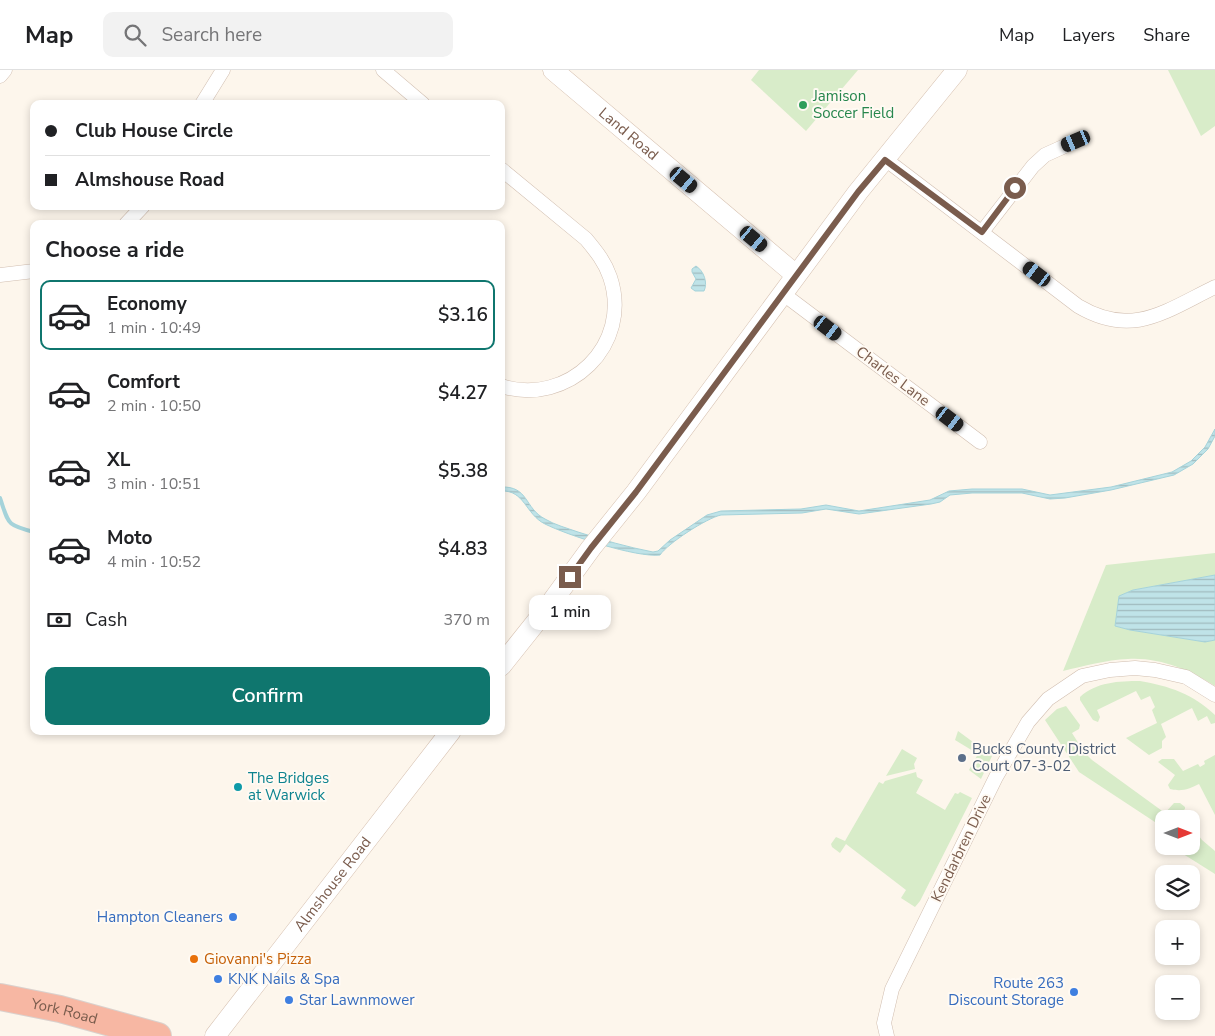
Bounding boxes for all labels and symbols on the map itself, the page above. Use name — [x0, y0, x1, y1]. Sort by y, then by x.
place label: Jamison Soccer Field — [812, 86, 894, 123]
marker: Jamison Soccer Field — [797, 99, 809, 111]
street label: Land Road — [595, 103, 663, 165]
car — [1059, 128, 1092, 154]
car — [667, 165, 700, 195]
route start — [1004, 177, 1026, 199]
car — [737, 224, 770, 254]
car — [1020, 259, 1053, 289]
car — [811, 313, 844, 343]
street label: Charles Lane — [852, 342, 934, 410]
car — [933, 404, 966, 434]
route end — [559, 566, 581, 588]
callout: 1 min — [529, 594, 611, 630]
place label: Bucks County District Court 07-3-02 — [972, 739, 1116, 776]
marker: Bucks County District Court 07-3-02 — [956, 752, 968, 764]
place label: The Bridges at Warwick — [248, 768, 329, 805]
marker: The Bridges at Warwick — [232, 781, 244, 793]
street label: Kendarbren Drive — [926, 791, 996, 905]
north arrow — [1155, 810, 1200, 855]
street label: Almshouse Road — [289, 833, 376, 936]
place label: Hampton Cleaners — [97, 907, 223, 927]
marker: Hampton Cleaners — [227, 911, 239, 923]
place label: Giovanni's Pizza — [204, 949, 312, 969]
marker: Giovanni's Pizza — [188, 953, 200, 965]
place label: KNK Nails & Spa — [228, 969, 340, 989]
marker: KNK Nails & Spa — [212, 973, 224, 985]
place label: Route 263 Discount Storage — [948, 973, 1064, 1010]
marker: Route 263 Discount Storage — [1068, 986, 1080, 998]
place label: Star Lawnmower — [299, 990, 415, 1010]
street label: York Road — [29, 993, 100, 1029]
marker: Star Lawnmower — [283, 994, 295, 1006]

